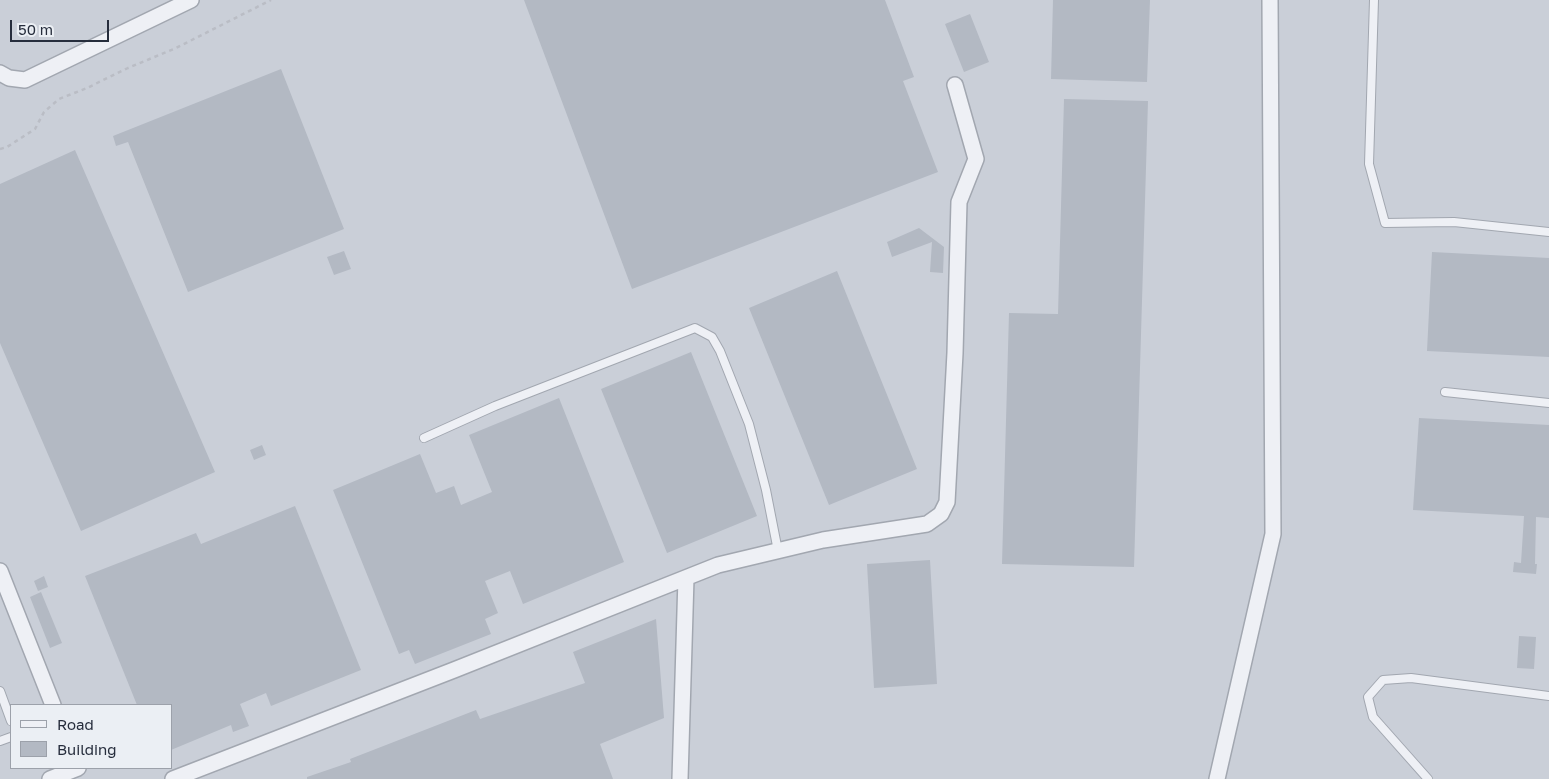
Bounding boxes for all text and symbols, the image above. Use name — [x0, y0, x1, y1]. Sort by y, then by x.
scale bar — [12, 10, 111, 42]
text: 50 m — [18, 20, 53, 38]
legend — [10, 704, 172, 769]
text: Road — [57, 715, 94, 733]
text: Building — [57, 740, 117, 758]

